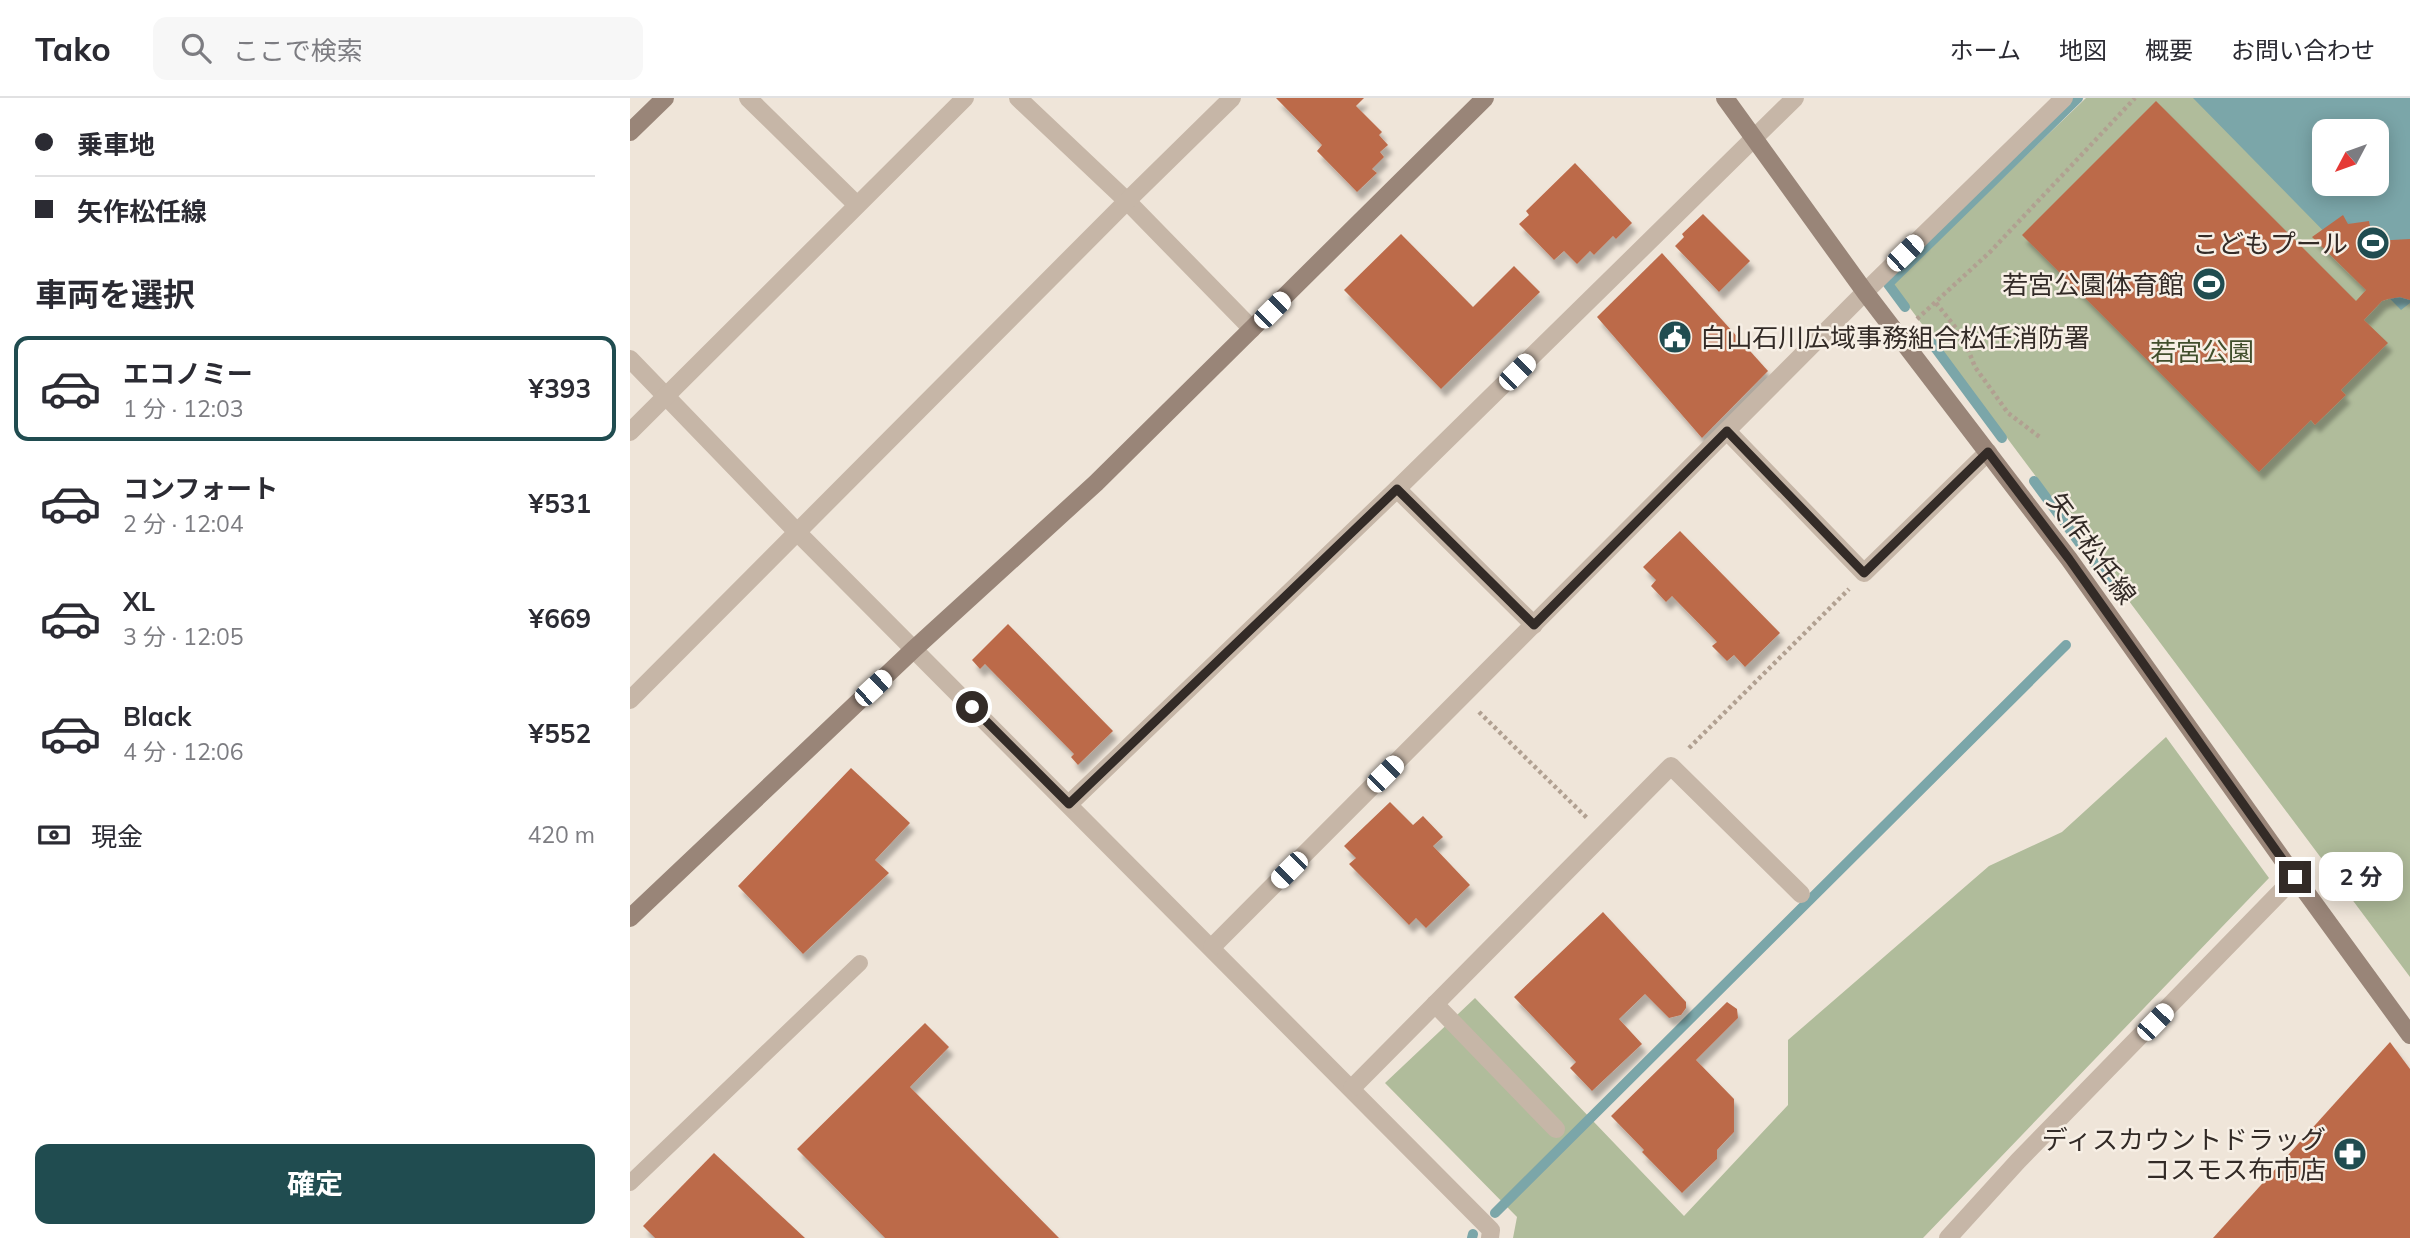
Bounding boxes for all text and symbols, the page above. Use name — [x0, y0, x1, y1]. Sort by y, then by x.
search box — [153, 17, 643, 80]
text: Tako — [35, 28, 111, 69]
icon: search — [177, 29, 215, 67]
text: ここで検索 — [233, 34, 363, 67]
text: ホーム — [1950, 35, 2021, 65]
text: 地図 — [2059, 35, 2107, 65]
text: 概要 — [2145, 35, 2193, 65]
text: お問い合わせ — [2231, 35, 2375, 65]
north arrow — [2312, 119, 2389, 196]
map controls — [2312, 119, 2389, 196]
text: 乗車地 — [77, 128, 155, 161]
text: 矢作松任線 — [77, 195, 207, 228]
sports icon: こどもプール — [2354, 224, 2392, 262]
place label: こどもプール — [2192, 227, 2348, 260]
car — [1883, 231, 1928, 275]
sports icon: 若宮公園体育館 — [2190, 265, 2228, 303]
place label: 若宮公園体育館 — [2002, 268, 2184, 301]
text: 車両を選択 — [35, 274, 195, 314]
car — [1250, 288, 1295, 332]
public building icon: 白山石川広域事務組合松任消防署 — [1656, 318, 1694, 356]
place label: 白山石川広域事務組合松任消防署 — [1700, 321, 2090, 354]
park label: 若宮公園 — [2150, 335, 2254, 368]
car — [1495, 350, 1540, 394]
icon: car — [39, 357, 102, 420]
text: エコノミー — [123, 357, 253, 390]
text: ¥393 — [529, 372, 591, 405]
text: 1 分 · 12:03 — [123, 394, 244, 423]
icon: car — [39, 472, 102, 535]
text: コンフォート — [123, 472, 278, 505]
street label: 矢作松任線 — [2040, 486, 2144, 610]
text: ¥531 — [529, 487, 591, 520]
text: 2 分 · 12:04 — [123, 509, 244, 538]
text: XL — [123, 585, 155, 618]
icon: car — [39, 587, 102, 650]
text: ¥669 — [529, 602, 591, 635]
text: 3 分 · 12:05 — [123, 622, 244, 651]
car — [851, 666, 896, 710]
route start — [956, 691, 988, 723]
text: Black — [123, 700, 191, 733]
icon: car — [39, 702, 102, 765]
text: ¥552 — [529, 717, 591, 750]
text: 4 分 · 12:06 — [123, 737, 244, 766]
car — [1363, 752, 1408, 796]
icon: cash — [35, 816, 73, 854]
text: 現金 — [91, 820, 143, 853]
text: 420 m — [527, 820, 595, 849]
car — [1267, 848, 1312, 892]
callout: 2 分 — [2320, 852, 2404, 902]
route end — [2279, 861, 2311, 893]
text: 2 分 — [2339, 862, 2383, 891]
car — [2133, 1000, 2178, 1044]
place label: ディスカウントドラッグ コスモス布市店 — [2042, 1123, 2326, 1186]
pharmacy icon: ディスカウントドラッグ コスモス布市店 — [2331, 1135, 2369, 1173]
button: 確定 — [35, 1144, 595, 1224]

